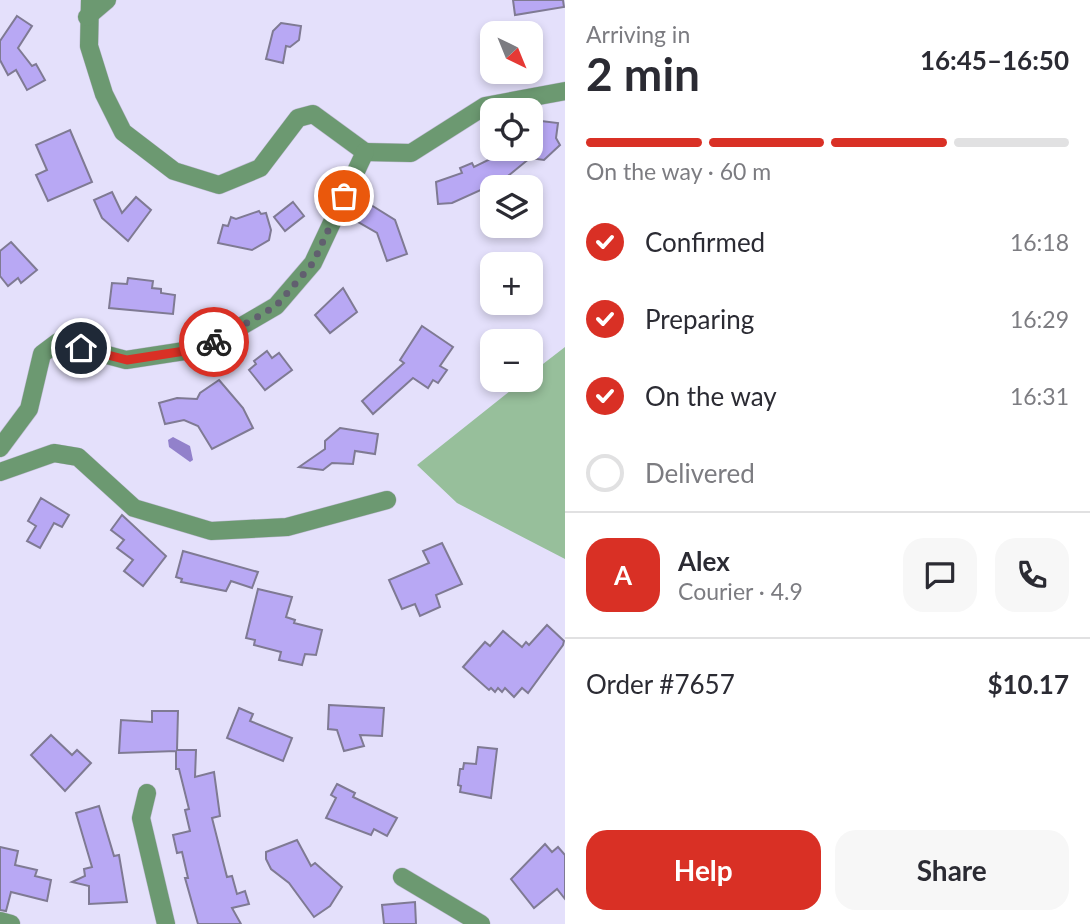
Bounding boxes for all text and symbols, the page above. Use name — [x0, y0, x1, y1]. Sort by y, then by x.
text: Arriving in — [586, 20, 690, 48]
north arrow — [480, 21, 542, 84]
map controls — [480, 21, 543, 392]
text: 16:45–16:50 — [920, 44, 1069, 76]
text: 2 min — [586, 46, 700, 101]
button: locate — [480, 98, 543, 161]
text: On the way · 60 m — [586, 157, 771, 185]
pin — [314, 166, 374, 226]
button: layers — [480, 175, 543, 238]
icon: bag — [325, 177, 363, 215]
icon: check — [586, 223, 624, 261]
text: Confirmed — [645, 226, 765, 258]
text: 16:18 — [1010, 228, 1069, 256]
button: + — [480, 252, 543, 315]
icon: check — [586, 300, 624, 338]
text: Preparing — [645, 303, 754, 335]
text: 16:29 — [1010, 305, 1069, 333]
courier — [179, 307, 249, 377]
pin — [51, 318, 111, 378]
icon: bike — [195, 323, 233, 361]
icon: home — [62, 329, 100, 367]
button: − — [480, 329, 543, 392]
icon: check — [586, 377, 624, 415]
text: On the way — [645, 380, 777, 412]
text: 16:31 — [1010, 382, 1069, 410]
text: Delivered — [645, 457, 755, 489]
button: chat — [903, 538, 977, 612]
button: phone — [995, 538, 1069, 612]
text: Alex — [678, 545, 730, 577]
text: A — [614, 559, 632, 591]
text: Courier · 4.9 — [678, 577, 803, 605]
text: Order #7657 — [586, 668, 735, 700]
text: $10.17 — [987, 668, 1069, 700]
button: Help — [586, 830, 821, 910]
button: Share — [835, 830, 1069, 910]

